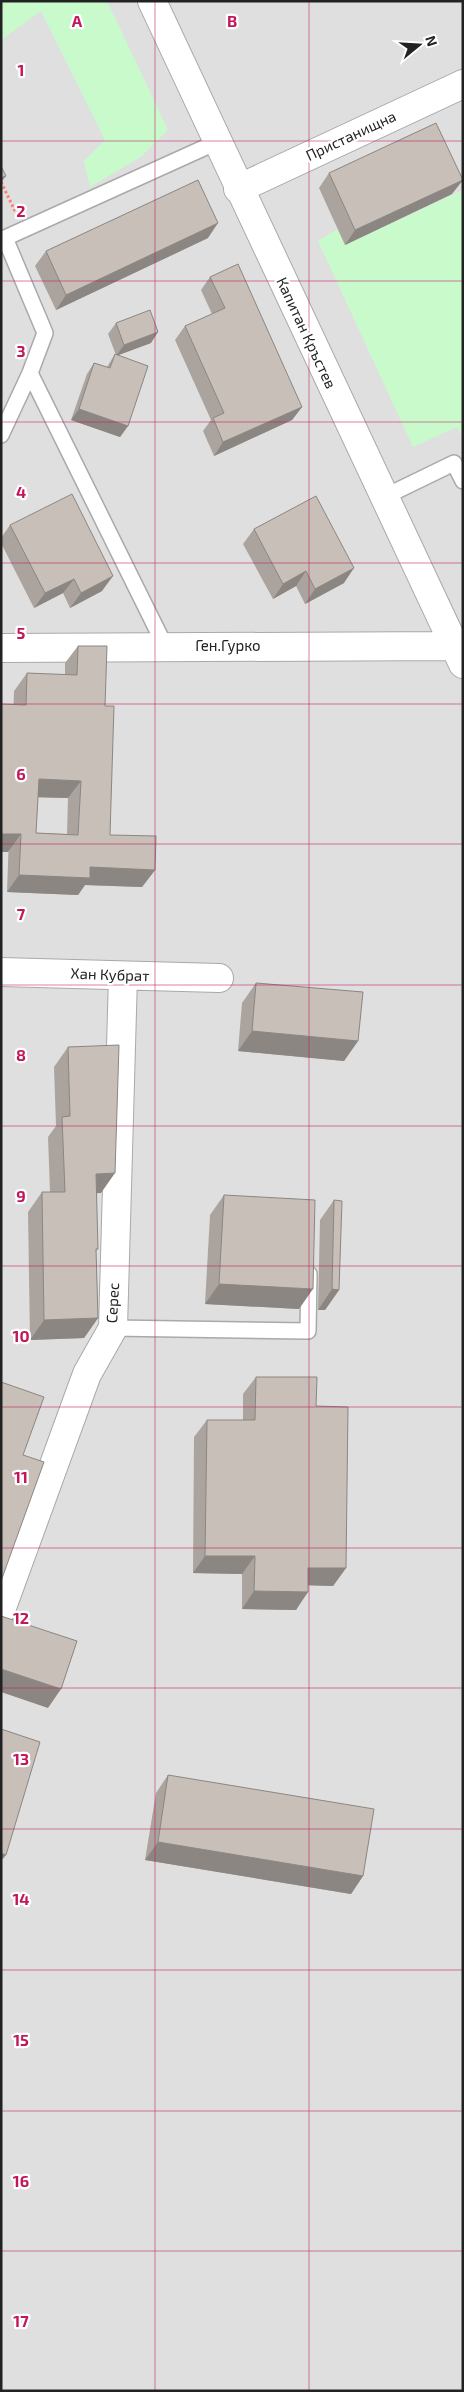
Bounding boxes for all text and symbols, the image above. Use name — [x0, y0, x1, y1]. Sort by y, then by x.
text: A — [72, 11, 83, 30]
text: B — [227, 11, 237, 30]
north arrow — [394, 20, 444, 70]
text: N — [422, 33, 441, 48]
text: 1 — [18, 60, 24, 79]
street label: Пристанищна — [303, 106, 399, 164]
text: 2 — [16, 201, 26, 220]
street label: Капитан Кръстев — [273, 274, 341, 391]
text: 3 — [16, 341, 26, 360]
text: 4 — [16, 482, 26, 501]
text: 5 — [17, 623, 26, 642]
street label: Ген.Гурко — [195, 636, 261, 655]
text: 6 — [16, 764, 26, 783]
text: 7 — [17, 904, 26, 923]
street label: Хан Кубрат — [70, 964, 150, 985]
text: 8 — [16, 1045, 26, 1064]
text: 9 — [16, 1186, 26, 1205]
street label: Серес — [102, 1282, 122, 1324]
text: 10 — [12, 1326, 30, 1345]
text: 11 — [14, 1467, 28, 1486]
text: 12 — [13, 1608, 29, 1627]
text: 13 — [13, 1749, 29, 1768]
text: 14 — [12, 1889, 30, 1908]
text: 15 — [13, 2030, 29, 2049]
text: 16 — [13, 2171, 29, 2190]
text: 17 — [13, 2311, 29, 2330]

